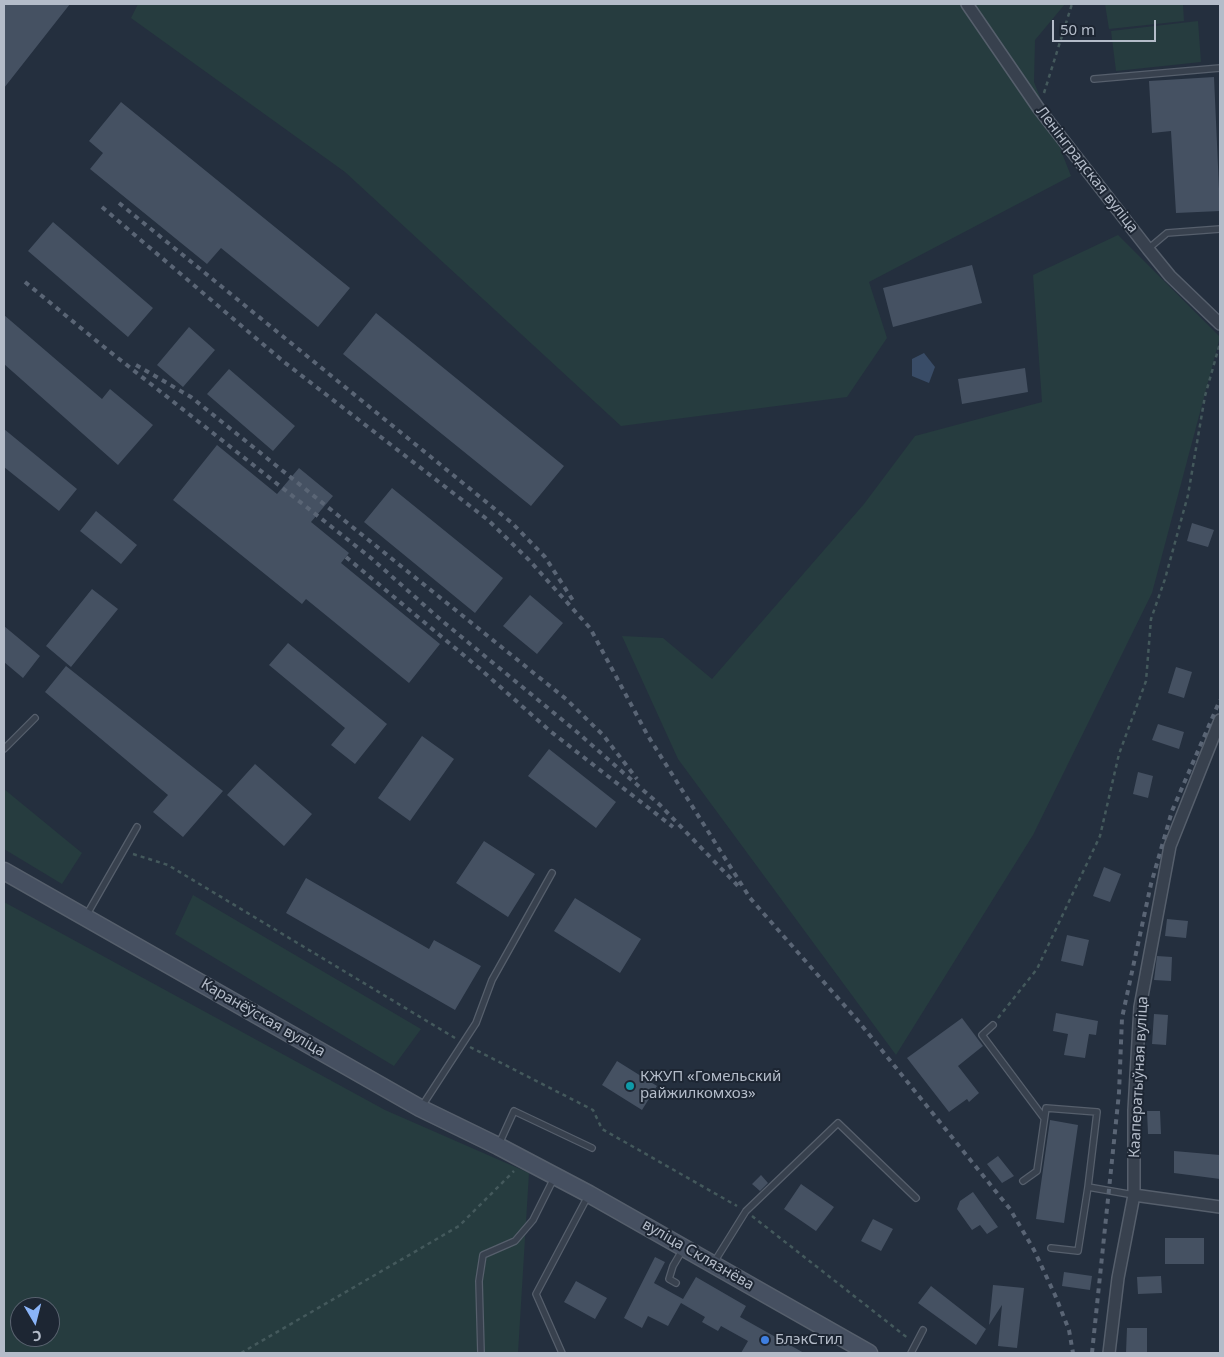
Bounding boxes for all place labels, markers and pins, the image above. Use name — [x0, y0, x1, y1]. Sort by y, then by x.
place label: КЖУП «Гомельский райжилкомхоз» — [640, 1068, 781, 1103]
marker: КЖУП «Гомельский райжилкомхоз» — [624, 1080, 636, 1092]
place label: БлэкСтил — [775, 1331, 843, 1349]
marker: БлэкСтил — [759, 1334, 771, 1346]

